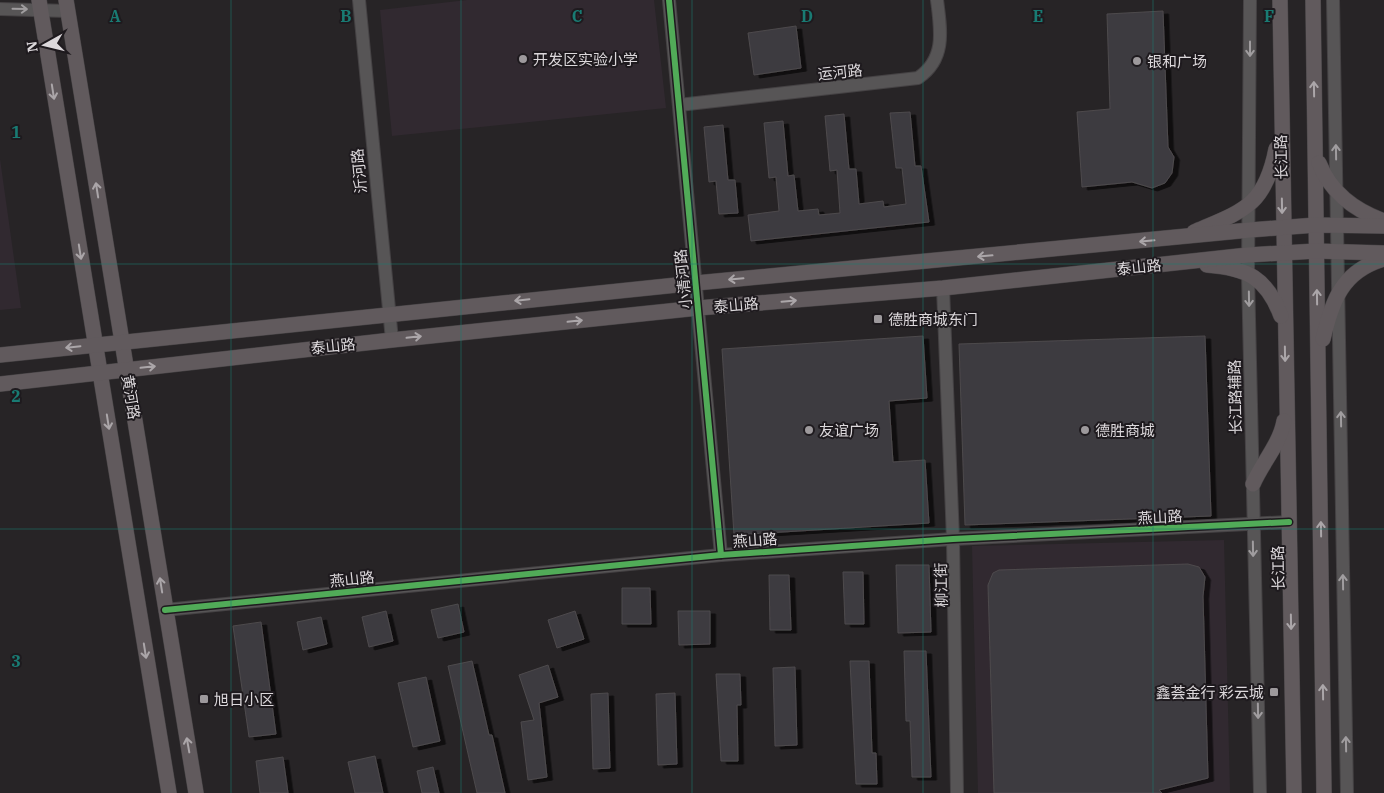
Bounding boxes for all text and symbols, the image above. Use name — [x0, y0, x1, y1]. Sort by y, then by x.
one-way arrow — [12, 4, 28, 14]
text: A — [109, 6, 121, 26]
text: B — [340, 6, 352, 26]
text: C — [572, 6, 582, 26]
text: D — [801, 6, 813, 26]
text: E — [1033, 6, 1043, 26]
text: F — [1264, 6, 1274, 26]
north arrow — [20, 20, 70, 70]
text: N — [22, 40, 42, 54]
one-way arrow — [1245, 40, 1255, 56]
place label: 开发区实验小学 — [533, 50, 638, 69]
place label: 银和广场 — [1147, 52, 1207, 71]
marker: 开发区实验小学 — [517, 53, 529, 65]
marker: 银和广场 — [1131, 55, 1143, 67]
street label: 运河路 — [817, 60, 863, 84]
one-way arrow — [1309, 81, 1319, 98]
one-way arrow — [49, 84, 59, 100]
text: 1 — [11, 122, 21, 142]
street label: 长江路 — [1271, 134, 1291, 180]
one-way arrow — [1331, 144, 1341, 160]
street label: 沂河路 — [348, 148, 370, 194]
one-way arrow — [91, 183, 101, 199]
one-way arrow — [1277, 198, 1287, 214]
one-way arrow — [1139, 236, 1155, 246]
one-way arrow — [75, 244, 85, 260]
street label: 小清河路 — [670, 248, 696, 310]
one-way arrow — [977, 251, 993, 261]
street label: 泰山路 — [1116, 255, 1162, 279]
one-way arrow — [728, 274, 744, 284]
one-way arrow — [1312, 289, 1322, 306]
one-way arrow — [1244, 290, 1254, 306]
street label: 泰山路 — [713, 294, 759, 316]
one-way arrow — [514, 296, 530, 305]
one-way arrow — [781, 296, 797, 305]
place label: 德胜商城东门 — [888, 310, 978, 329]
marker: 德胜商城东门 — [872, 313, 884, 325]
one-way arrow — [567, 316, 583, 326]
one-way arrow — [405, 332, 421, 342]
street label: 泰山路 — [310, 334, 356, 358]
one-way arrow — [66, 343, 82, 352]
one-way arrow — [1280, 346, 1290, 362]
street label: 长江路辅路 — [1225, 359, 1245, 435]
one-way arrow — [140, 362, 156, 372]
street label: 黄河路 — [118, 373, 144, 421]
text: 2 — [11, 386, 21, 406]
one-way arrow — [1336, 412, 1346, 428]
one-way arrow — [103, 414, 113, 430]
place label: 友谊广场 — [819, 421, 879, 440]
place label: 德胜商城 — [1095, 421, 1155, 440]
marker: 友谊广场 — [803, 424, 815, 436]
marker: 德胜商城 — [1079, 424, 1091, 436]
street label: 燕山路 — [1137, 506, 1183, 528]
one-way arrow — [1316, 522, 1325, 538]
street label: 燕山路 — [732, 529, 778, 551]
one-way arrow — [1249, 540, 1258, 556]
street label: 长江路 — [1268, 545, 1288, 591]
street label: 柳江街 — [931, 562, 951, 608]
street label: 燕山路 — [329, 567, 375, 591]
one-way arrow — [1339, 574, 1348, 590]
one-way arrow — [156, 577, 166, 593]
one-way arrow — [1286, 613, 1296, 629]
one-way arrow — [141, 643, 151, 659]
text: 3 — [11, 651, 21, 671]
place label: 鑫荟金行 彩云城 — [1156, 683, 1264, 702]
one-way arrow — [1318, 684, 1328, 700]
marker: 鑫荟金行 彩云城 — [1268, 686, 1280, 698]
place label: 旭日小区 — [214, 690, 274, 709]
marker: 旭日小区 — [198, 693, 210, 705]
one-way arrow — [1253, 703, 1262, 719]
one-way arrow — [183, 737, 193, 753]
one-way arrow — [1341, 737, 1351, 753]

